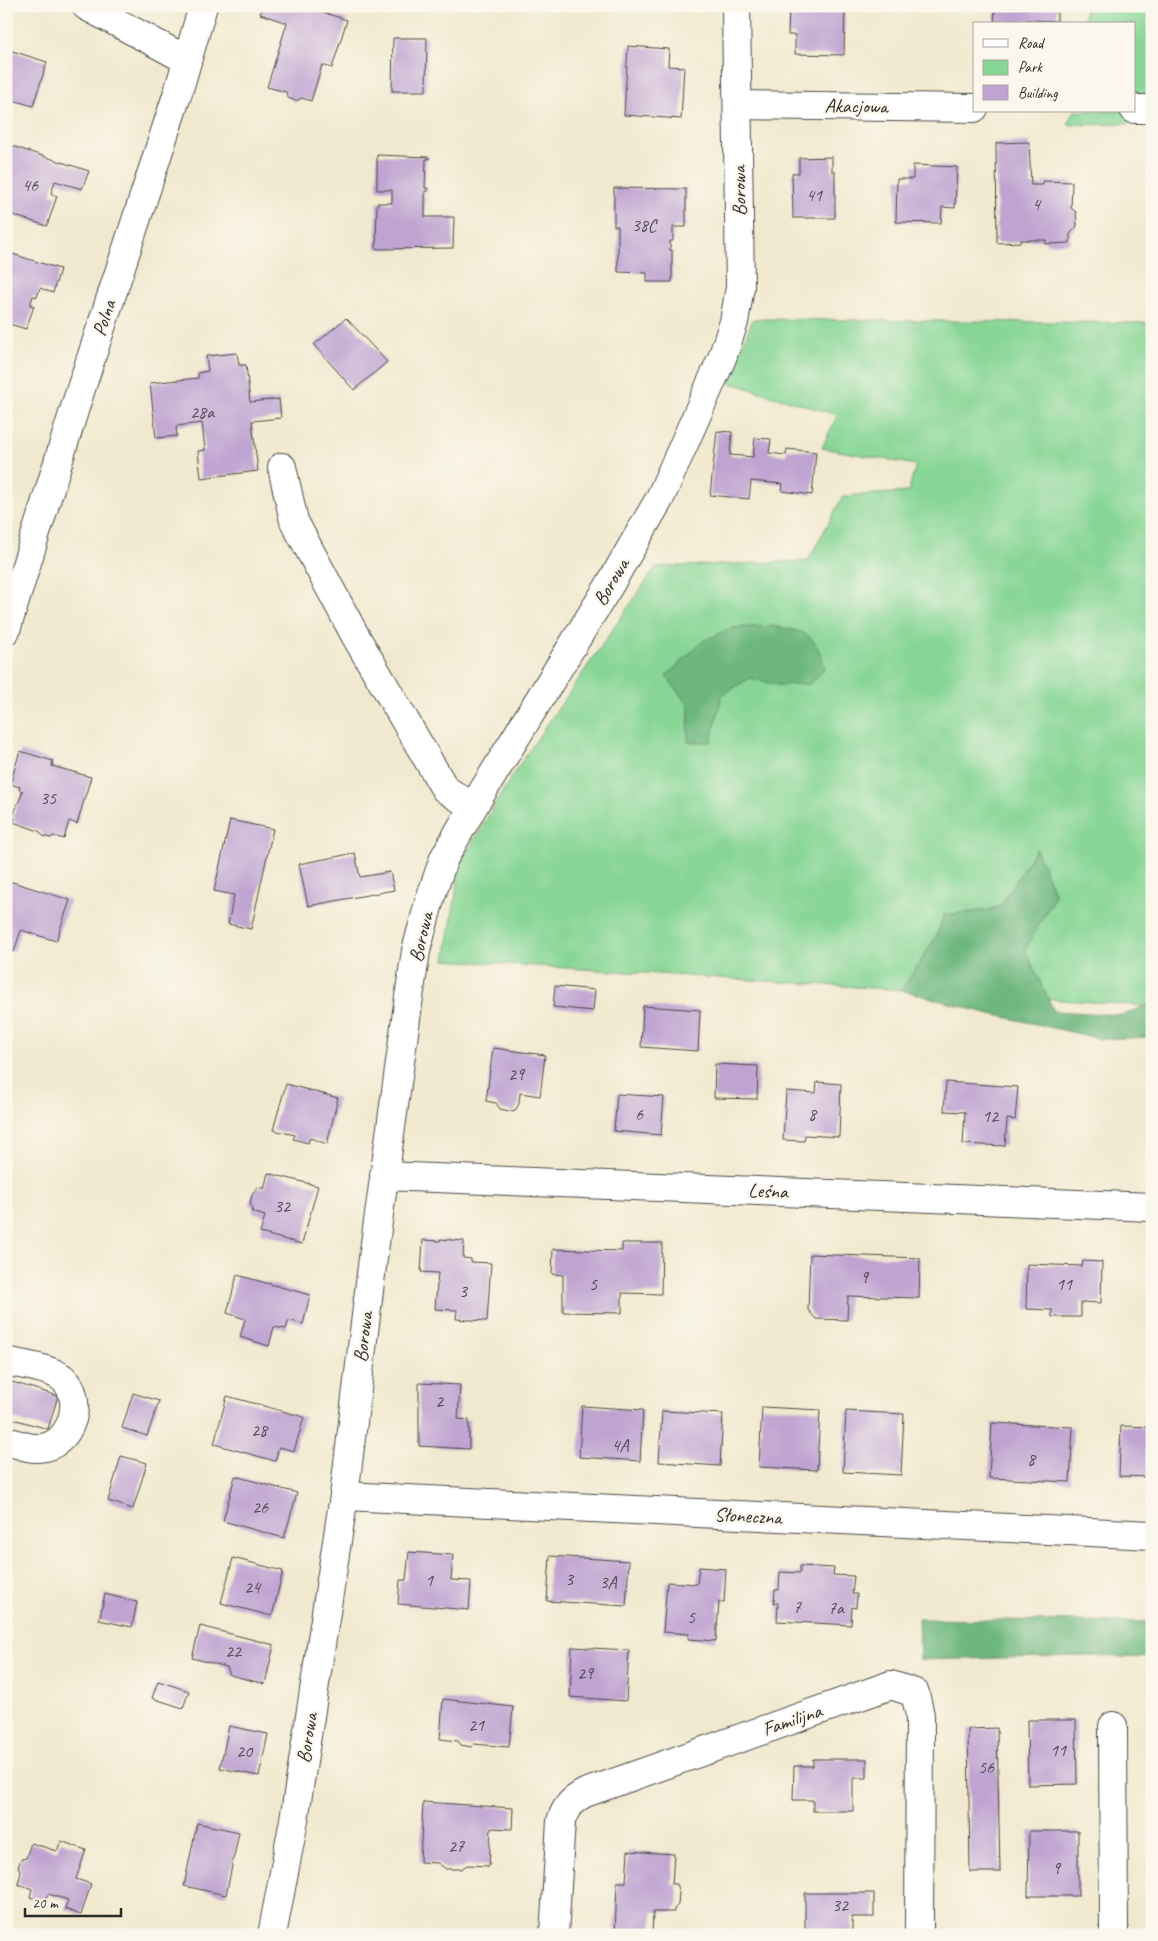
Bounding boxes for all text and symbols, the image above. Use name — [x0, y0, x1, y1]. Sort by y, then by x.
legend — [973, 22, 1136, 112]
text: Road — [1018, 34, 1045, 53]
text: Park — [1018, 58, 1043, 77]
text: Building — [1018, 84, 1058, 103]
street label: Akacjowa — [824, 93, 889, 119]
street label: Borowa — [726, 164, 752, 216]
house number: 46 — [22, 174, 39, 196]
house number: 41 — [806, 184, 823, 206]
house number: 4 — [1032, 193, 1042, 215]
house number: 38C — [632, 214, 659, 236]
street label: Polna — [87, 295, 122, 339]
house number: 28a — [190, 401, 215, 423]
street label: Borowa — [587, 552, 636, 610]
house number: 35 — [40, 787, 57, 809]
street label: Borowa — [403, 908, 439, 964]
house number: 29 — [508, 1063, 526, 1085]
house number: 6 — [635, 1103, 644, 1125]
house number: 8 — [808, 1103, 818, 1125]
house number: 12 — [982, 1105, 1000, 1127]
street label: Leśna — [748, 1178, 789, 1204]
house number: 32 — [274, 1195, 292, 1217]
house number: 9 — [860, 1266, 870, 1288]
house number: 5 — [589, 1273, 598, 1295]
house number: 11 — [1056, 1273, 1073, 1295]
house number: 3 — [459, 1280, 469, 1302]
street label: Borowa — [348, 1309, 379, 1363]
house number: 2 — [435, 1390, 445, 1412]
house number: 28 — [251, 1419, 269, 1441]
house number: 4A — [611, 1434, 630, 1456]
house number: 8 — [1027, 1448, 1037, 1470]
house number: 26 — [252, 1496, 269, 1518]
street label: Słoneczna — [714, 1502, 784, 1530]
house number: 3 — [565, 1568, 575, 1590]
house number: 1 — [425, 1569, 434, 1591]
house number: 3A — [599, 1571, 618, 1593]
house number: 24 — [244, 1576, 262, 1598]
house number: 7 — [793, 1596, 802, 1618]
house number: 7a — [828, 1597, 845, 1619]
house number: 5 — [687, 1606, 696, 1628]
house number: 22 — [225, 1640, 243, 1662]
house number: 29 — [577, 1662, 595, 1684]
street label: Familijna — [759, 1698, 826, 1742]
street label: Borowa — [291, 1709, 324, 1765]
house number: 21 — [468, 1714, 485, 1736]
house number: 11 — [1050, 1739, 1067, 1761]
house number: 20 — [236, 1740, 254, 1762]
house number: 56 — [978, 1756, 995, 1778]
house number: 27 — [448, 1835, 465, 1857]
house number: 9 — [1052, 1857, 1062, 1879]
scale bar — [25, 1886, 121, 1918]
text: 20 m — [32, 1894, 59, 1913]
house number: 32 — [832, 1894, 850, 1916]

